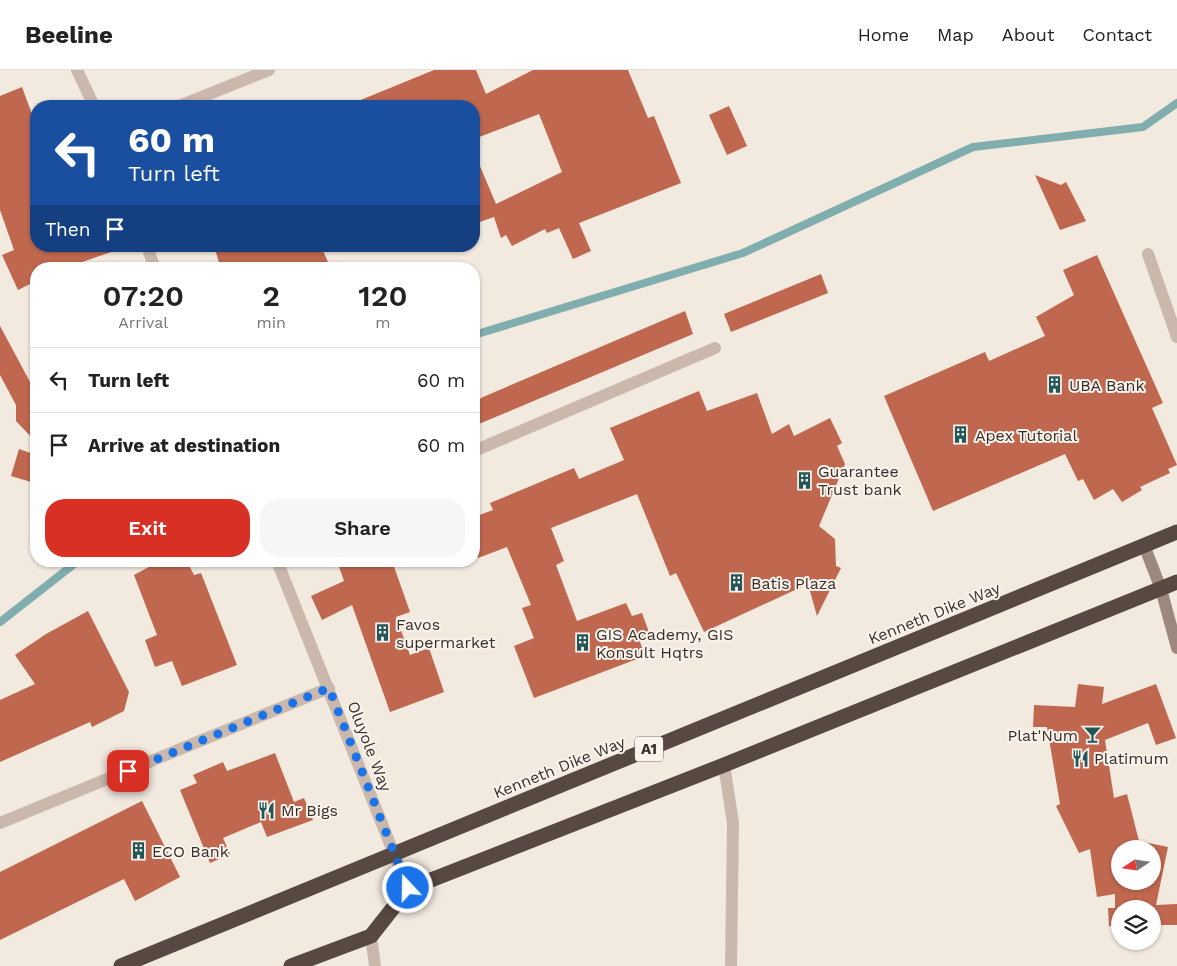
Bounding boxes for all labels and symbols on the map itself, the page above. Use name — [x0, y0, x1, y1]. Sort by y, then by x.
building icon: UBA Bank — [1045, 375, 1065, 395]
place label: UBA Bank — [1069, 376, 1144, 395]
building icon: Apex Tutorial — [951, 425, 971, 445]
place label: Apex Tutorial — [975, 426, 1077, 445]
place label: Guarantee Trust bank — [818, 462, 902, 499]
building icon: Guarantee Trust bank — [794, 470, 814, 490]
building icon: Batis Plaza — [727, 573, 747, 593]
place label: Batis Plaza — [751, 574, 836, 593]
street label: Kenneth Dike Way — [866, 578, 1003, 649]
place label: Favos supermarket — [396, 615, 496, 652]
building icon: Favos supermarket — [372, 623, 392, 643]
place label: GIS Academy, GIS Konsult Hqtrs — [596, 625, 733, 662]
building icon: GIS Academy, GIS Konsult Hqtrs — [572, 633, 592, 653]
street label: Oluyole Way — [344, 698, 396, 795]
bar icon: Plat'Num — [1082, 725, 1102, 745]
place label: Plat'Num — [1007, 726, 1078, 745]
street label: Kenneth Dike Way — [491, 732, 628, 803]
road number: A1 — [635, 736, 663, 762]
restaurant icon: Platimum — [1070, 748, 1090, 768]
place label: Platimum — [1094, 749, 1169, 768]
pin — [107, 750, 149, 792]
restaurant icon: Mr Bigs — [257, 800, 277, 820]
place label: Mr Bigs — [281, 801, 338, 820]
north arrow — [1111, 840, 1161, 890]
building icon: ECO Bank — [128, 841, 148, 861]
place label: ECO Bank — [152, 842, 229, 861]
position arrow — [381, 861, 433, 913]

